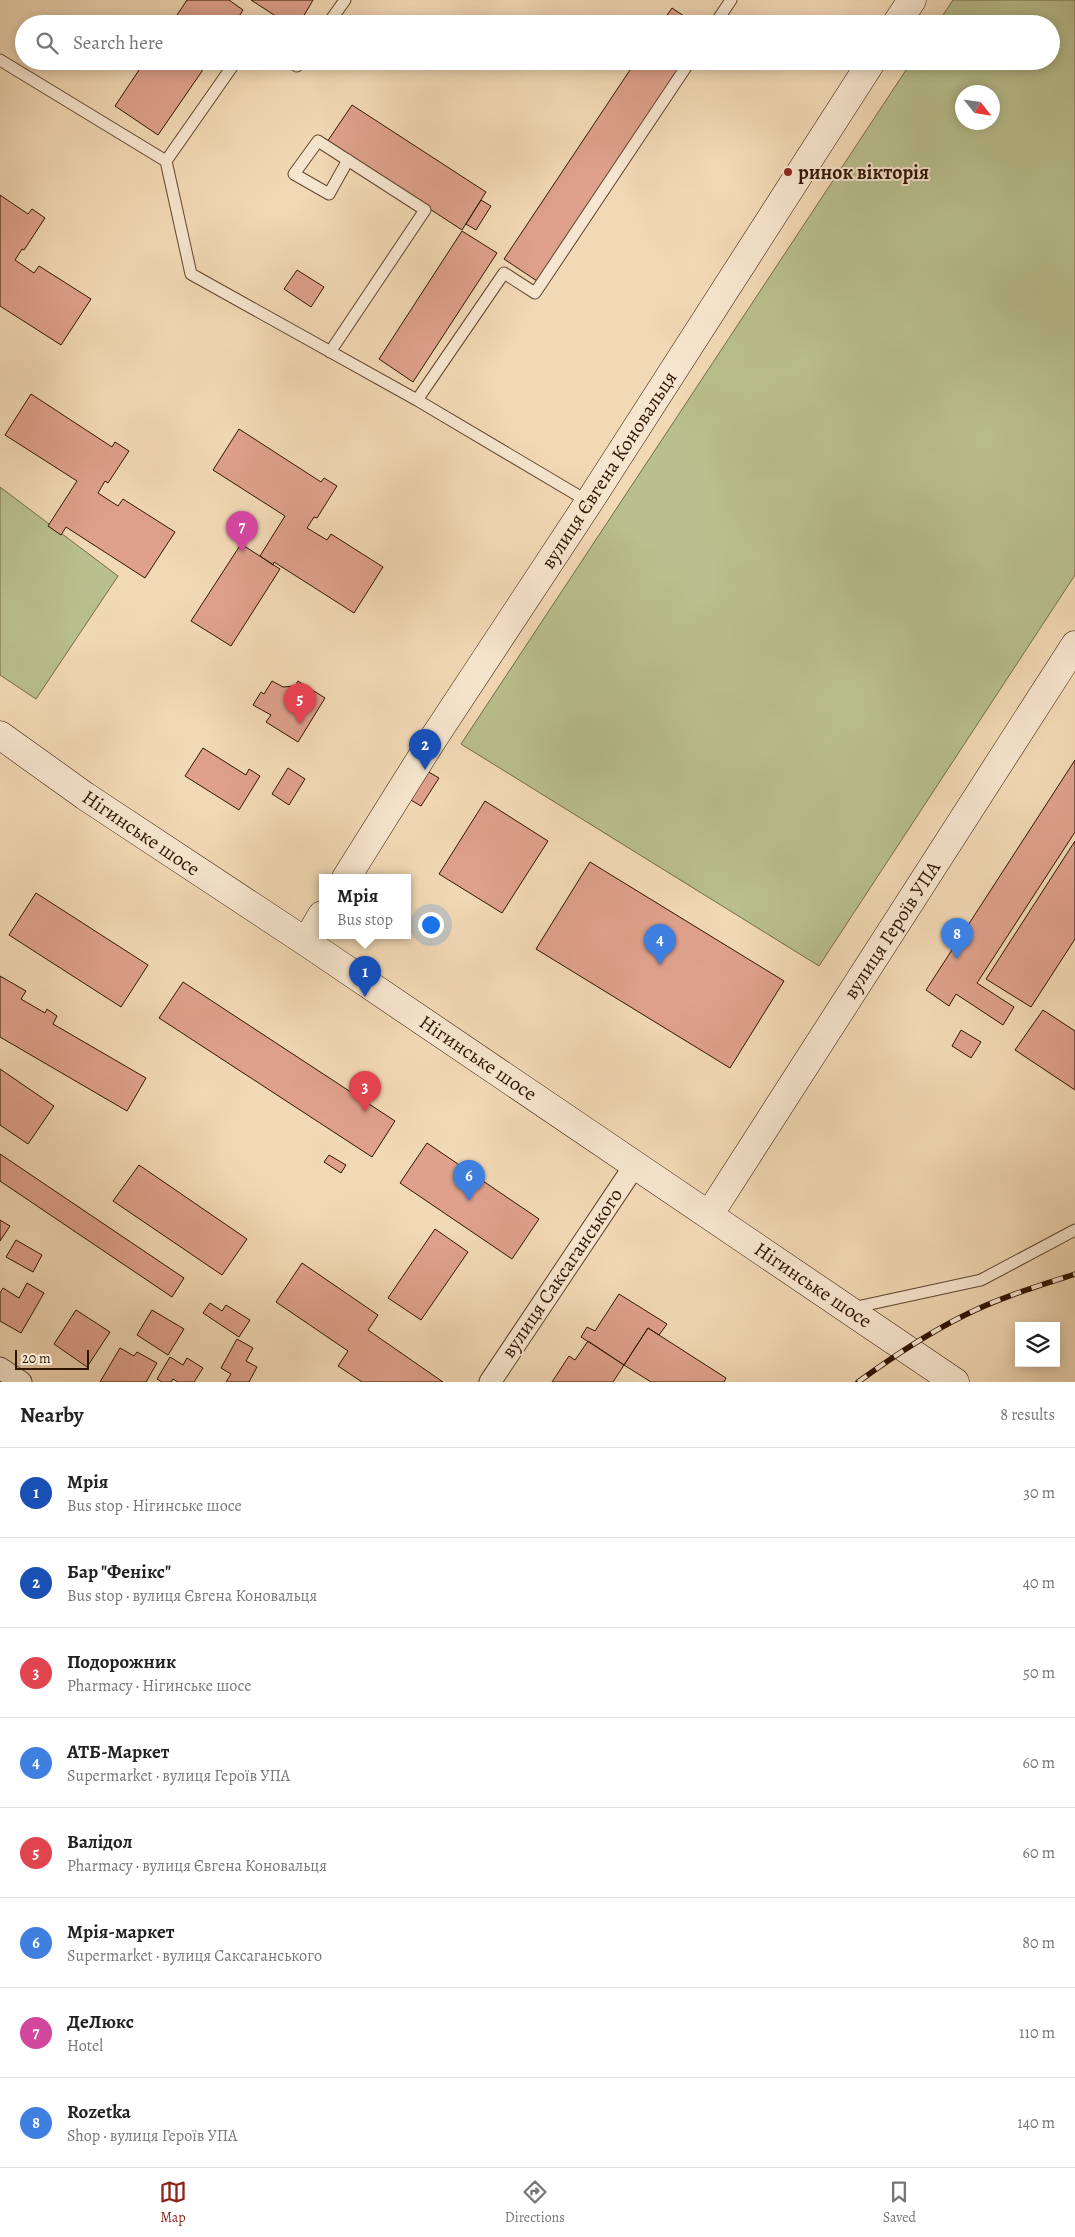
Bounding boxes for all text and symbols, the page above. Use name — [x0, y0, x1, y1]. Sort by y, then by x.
search box — [15, 15, 1060, 70]
icon: search — [33, 29, 61, 57]
text: Search here — [73, 30, 163, 56]
north arrow — [955, 85, 1000, 130]
place label: ринок вікторія — [798, 159, 929, 186]
marker: ринок вікторія — [782, 166, 794, 178]
street label: вулиця Євгена Коновальця — [535, 366, 683, 574]
pin: 7 — [226, 511, 258, 552]
pin: 5 — [284, 683, 316, 724]
pin: 2 — [409, 729, 441, 770]
street label: Нігинське шосе — [77, 784, 205, 882]
street label: вулиця Героїв УПА — [837, 855, 947, 1004]
popup — [319, 874, 411, 939]
text: Мрія — [337, 883, 378, 909]
text: Bus stop — [337, 909, 393, 931]
your location — [418, 912, 444, 938]
pin: 8 — [941, 918, 973, 959]
pin: 4 — [644, 924, 676, 965]
pin: 1 — [349, 956, 381, 997]
street label: Нігинське шосе — [414, 1009, 542, 1107]
pin: 3 — [349, 1071, 381, 1112]
pin: 6 — [453, 1160, 485, 1201]
street label: вулиця Саксаганського — [495, 1183, 629, 1363]
street label: Нігинське шосе — [749, 1236, 877, 1334]
map controls — [1015, 1322, 1060, 1367]
button: layers — [1015, 1322, 1060, 1367]
scale bar — [15, 1347, 89, 1370]
text: 20 m — [22, 1349, 51, 1368]
text: Nearby — [20, 1401, 83, 1429]
text: 8 results — [1000, 1404, 1055, 1426]
text: Мрія — [67, 1469, 108, 1495]
text: 1 — [33, 1482, 39, 1504]
text: 30 m — [1023, 1482, 1055, 1504]
text: Bus stop · Нігинське шосе — [67, 1495, 242, 1517]
text: Бар "Фенікс" — [67, 1559, 171, 1585]
text: 2 — [32, 1572, 40, 1594]
text: 40 m — [1023, 1572, 1055, 1594]
text: Bus stop · вулиця Євгена Коновальця — [67, 1585, 317, 1607]
text: Подорожник — [67, 1649, 176, 1675]
text: 3 — [33, 1662, 39, 1684]
text: 50 m — [1023, 1662, 1055, 1684]
text: Pharmacy · Нігинське шосе — [67, 1675, 251, 1697]
text: АТБ-Маркет — [67, 1739, 169, 1765]
text: 4 — [32, 1752, 40, 1774]
text: 60 m — [1023, 1752, 1055, 1774]
text: Supermarket · вулиця Героїв УПА — [67, 1765, 290, 1787]
text: Валідол — [67, 1829, 132, 1855]
text: 5 — [33, 1842, 39, 1864]
text: 60 m — [1023, 1842, 1055, 1864]
text: Pharmacy · вулиця Євгена Коновальця — [67, 1855, 327, 1877]
text: Мрія-маркет — [67, 1919, 174, 1945]
text: 6 — [32, 1932, 40, 1954]
text: 80 m — [1022, 1932, 1055, 1954]
text: Supermarket · вулиця Саксаганського — [67, 1945, 322, 1967]
text: ДеЛюкс — [67, 2009, 134, 2035]
text: 7 — [33, 2022, 39, 2044]
text: 110 m — [1019, 2022, 1055, 2044]
text: Hotel — [67, 2035, 103, 2057]
text: Rozetka — [67, 2099, 131, 2125]
text: 8 — [32, 2112, 40, 2134]
text: 140 m — [1017, 2112, 1055, 2134]
text: Shop · вулиця Героїв УПА — [67, 2125, 237, 2147]
tab: Map — [159, 2178, 187, 2227]
tab: Directions — [505, 2178, 565, 2227]
tab: Saved — [883, 2178, 916, 2227]

